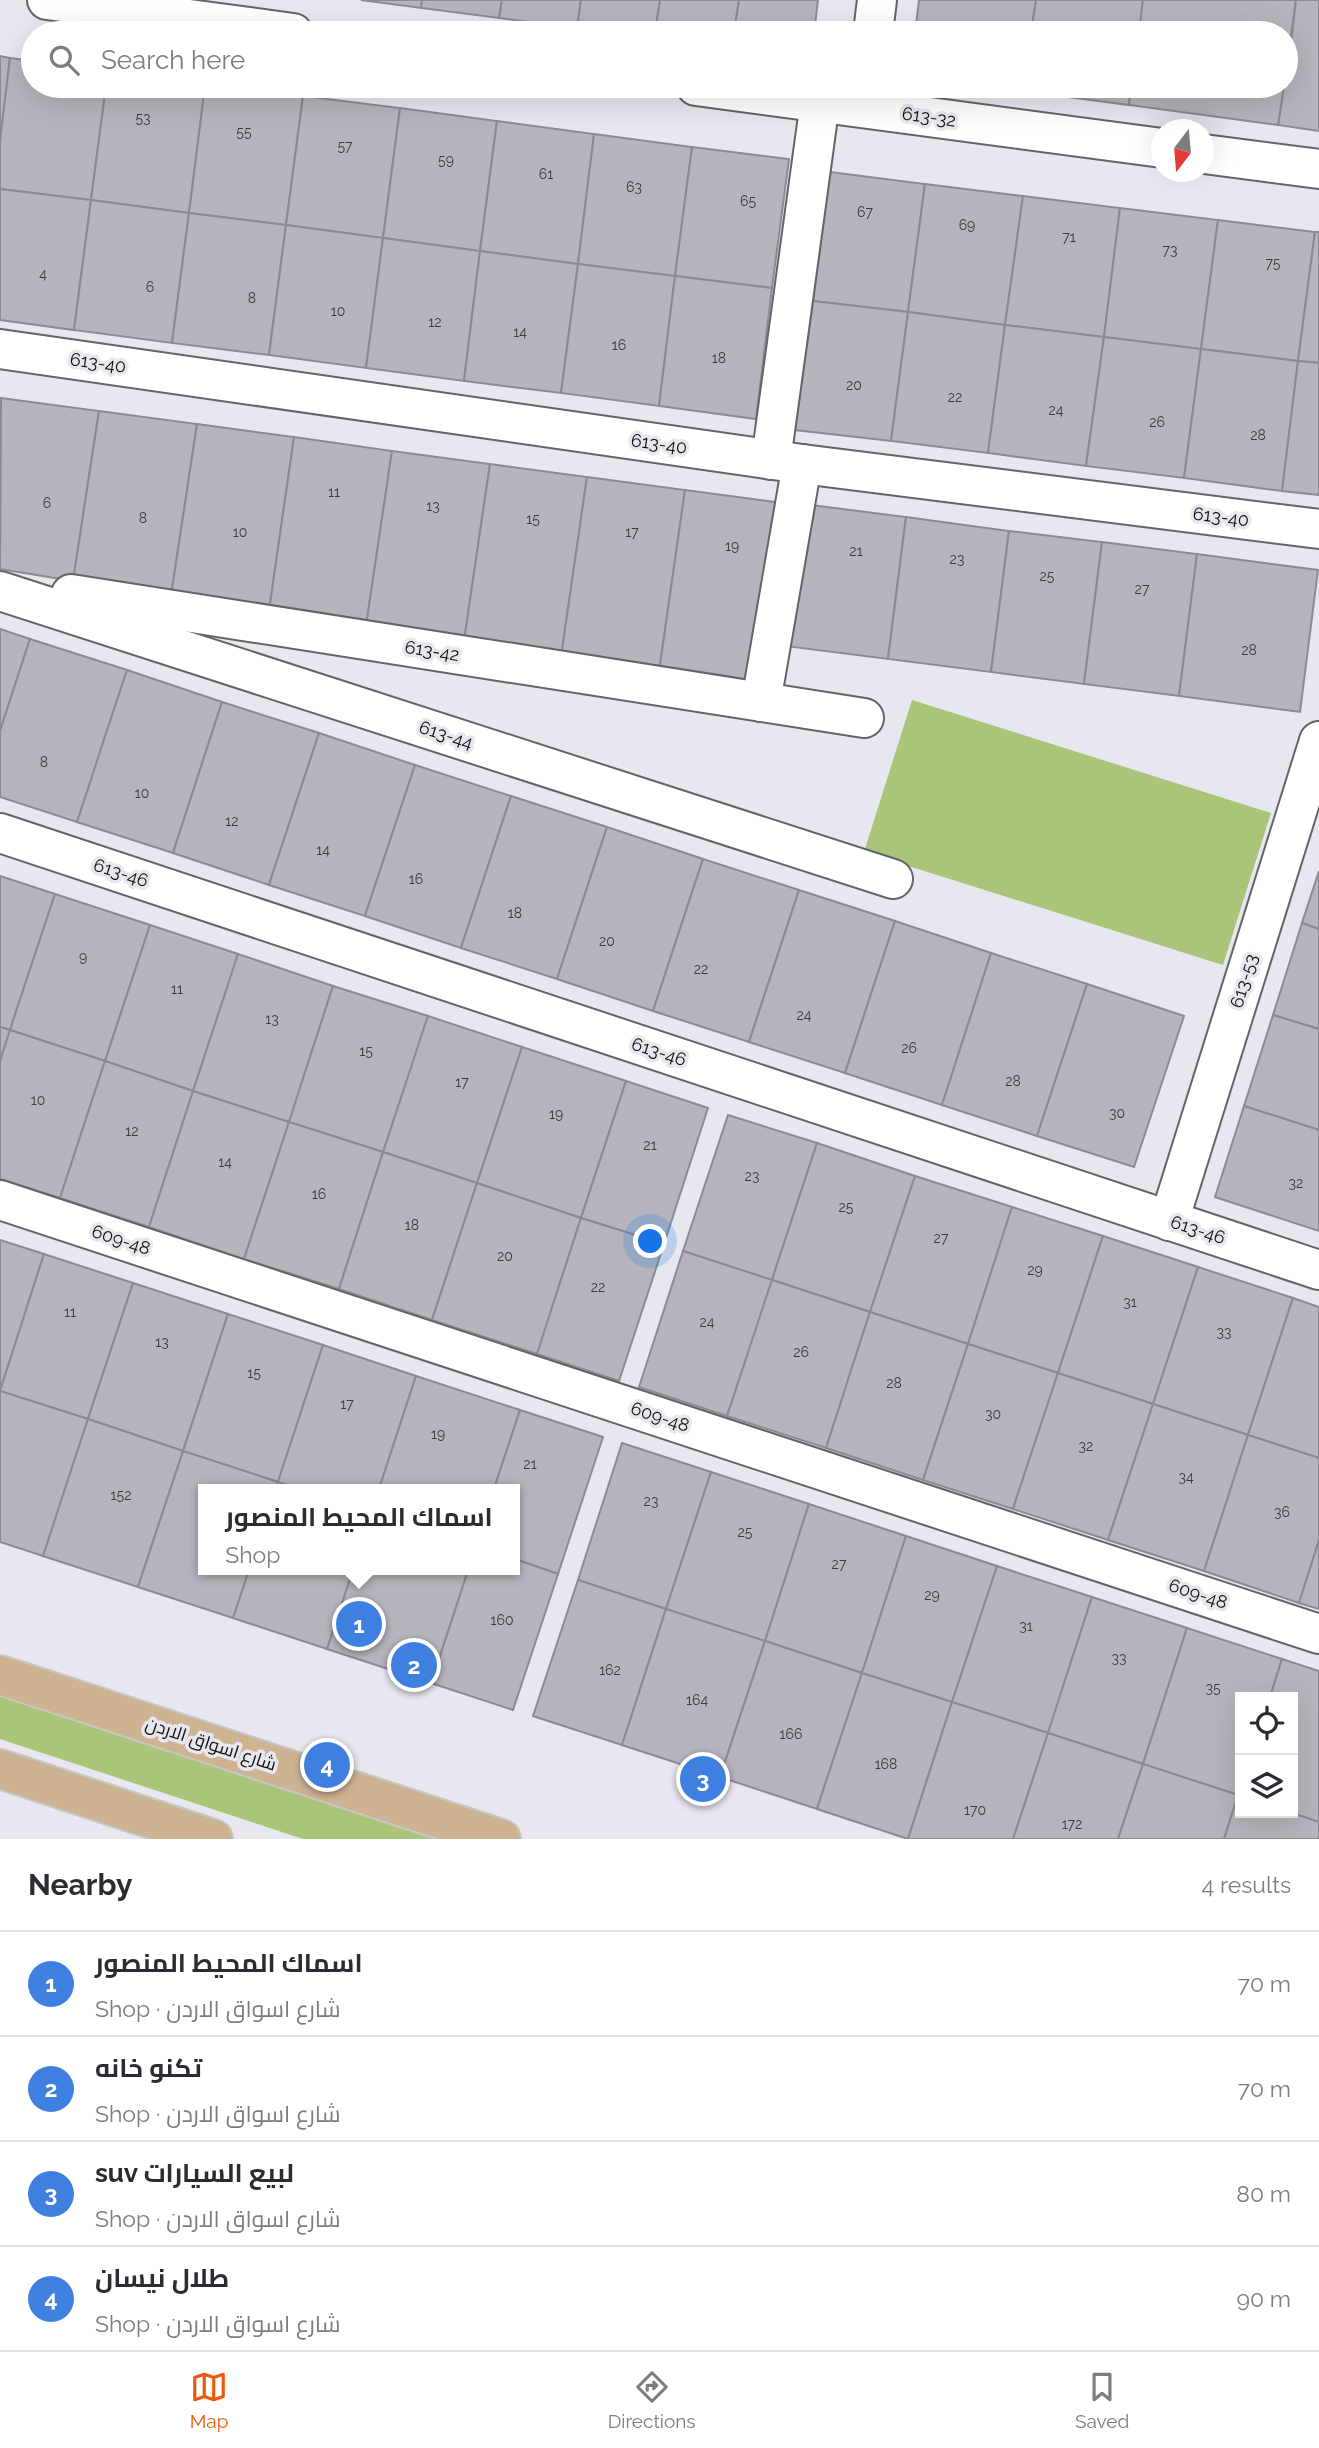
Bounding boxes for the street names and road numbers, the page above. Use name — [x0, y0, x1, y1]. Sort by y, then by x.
street label: 613-32 — [901, 102, 957, 131]
street label: 613-40 — [69, 348, 128, 377]
street label: 613-40 — [630, 429, 689, 458]
street label: 613-40 — [1192, 503, 1250, 530]
street label: 613-42 — [403, 636, 461, 665]
street label: 613-44 — [417, 716, 476, 753]
street label: 613-46 — [91, 854, 151, 891]
street label: 613-53 — [1225, 951, 1262, 1010]
street label: 613-46 — [629, 1033, 689, 1070]
street label: 613-46 — [1168, 1211, 1228, 1248]
street label: 609-48 — [89, 1220, 153, 1259]
street label: 609-48 — [628, 1397, 692, 1436]
street label: 609-48 — [1166, 1574, 1230, 1613]
street label: شارع اسواق الاردن — [142, 1712, 279, 1776]

